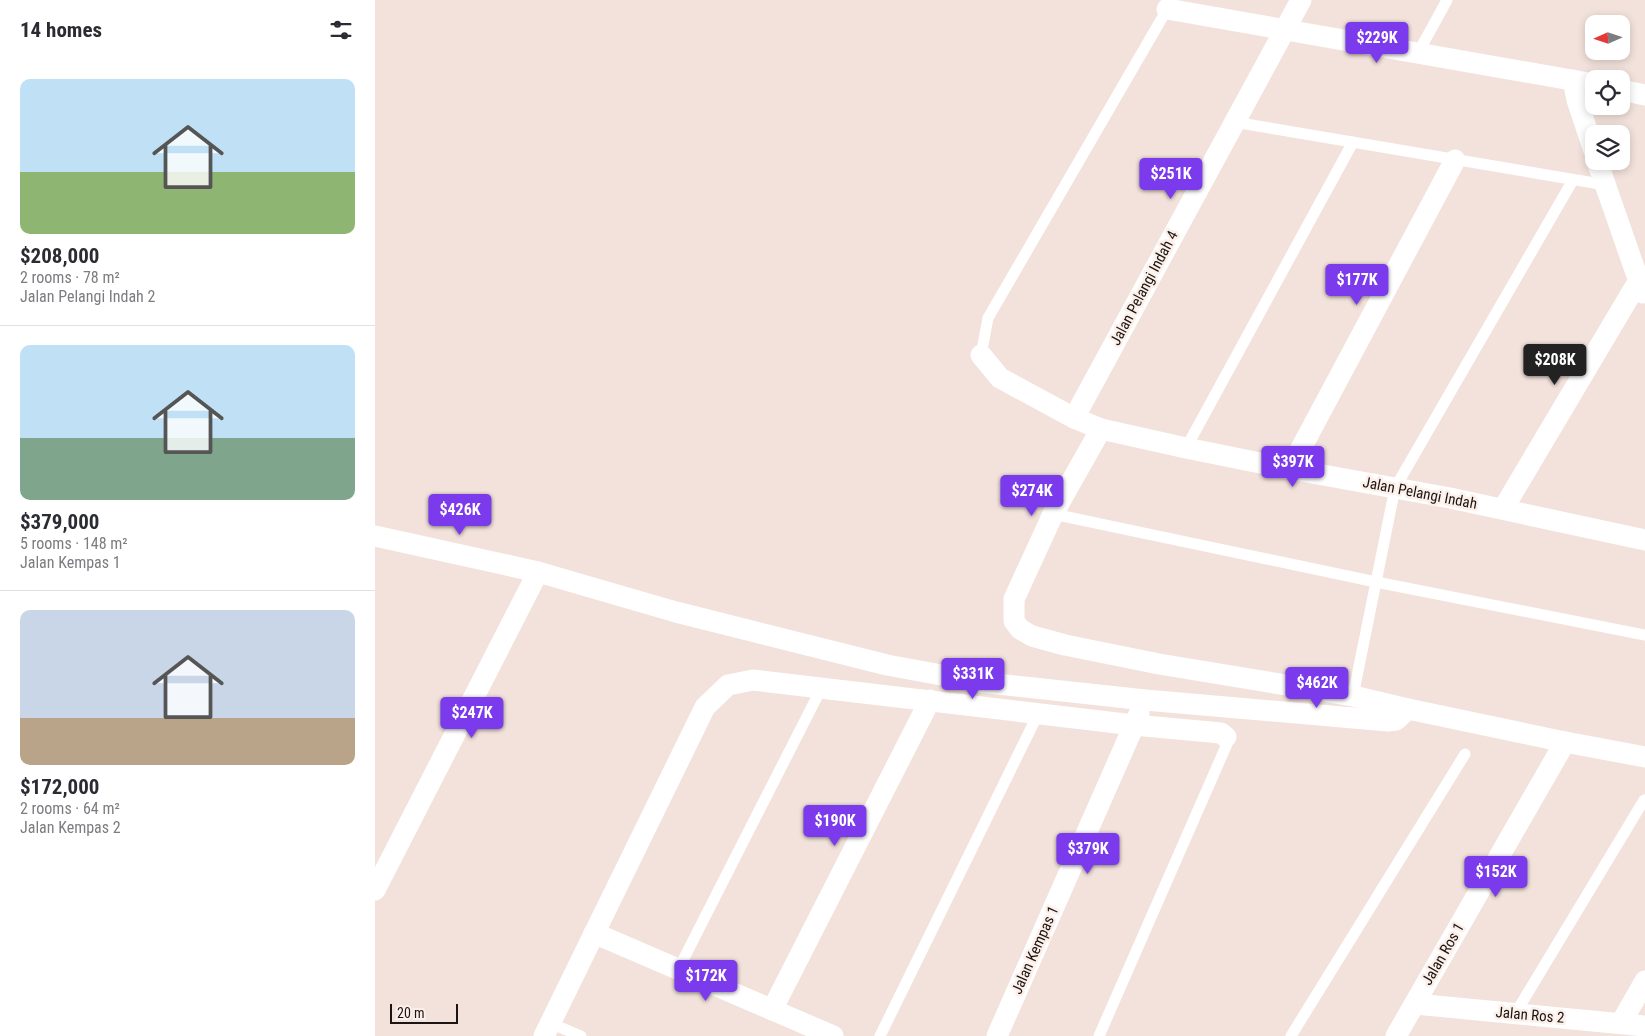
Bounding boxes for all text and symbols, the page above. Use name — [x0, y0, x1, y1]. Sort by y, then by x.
north arrow — [1585, 15, 1630, 60]
map controls — [1585, 15, 1630, 170]
icon: filters — [327, 16, 355, 44]
text: 14 homes — [20, 18, 102, 42]
pin: $229K — [1342, 22, 1412, 64]
text: $229K — [1356, 28, 1398, 47]
button: locate — [1585, 70, 1630, 115]
icon: home — [143, 112, 233, 202]
button: layers — [1585, 125, 1630, 170]
pin: $251K — [1136, 158, 1206, 200]
text: $251K — [1150, 164, 1192, 183]
street label: Jalan Pelangi Indah 4 — [1106, 228, 1182, 348]
text: $208,000 — [20, 244, 99, 268]
pin: $177K — [1322, 264, 1392, 306]
text: 2 rooms · 78 m² — [20, 268, 120, 287]
text: $177K — [1336, 270, 1378, 289]
text: Jalan Pelangi Indah 2 — [20, 287, 155, 306]
pin: $208K — [1520, 344, 1590, 386]
text: $208K — [1534, 350, 1576, 369]
icon: home — [143, 377, 233, 467]
pin: $397K — [1258, 446, 1328, 488]
text: $397K — [1272, 452, 1314, 471]
street label: Jalan Pelangi Indah — [1361, 473, 1479, 513]
pin: $274K — [997, 474, 1067, 517]
text: $274K — [1011, 481, 1053, 500]
pin: $426K — [425, 494, 495, 536]
text: $426K — [439, 500, 481, 519]
text: $379,000 — [20, 510, 99, 534]
text: 5 rooms · 148 m² — [20, 534, 128, 553]
text: Jalan Kempas 1 — [20, 553, 121, 572]
icon: home — [143, 642, 233, 732]
pin: $331K — [938, 658, 1008, 700]
text: $331K — [952, 664, 994, 683]
pin: $462K — [1282, 666, 1352, 709]
text: $462K — [1296, 673, 1338, 692]
pin: $247K — [437, 696, 507, 739]
text: $247K — [451, 703, 493, 722]
text: $172,000 — [20, 775, 99, 799]
text: 2 rooms · 64 m² — [20, 799, 120, 818]
pin: $190K — [800, 804, 870, 847]
text: $190K — [814, 811, 856, 830]
text: Jalan Kempas 2 — [20, 818, 121, 837]
pin: $379K — [1053, 832, 1123, 875]
text: $379K — [1067, 839, 1109, 858]
pin: $152K — [1461, 856, 1531, 898]
text: $152K — [1475, 862, 1517, 881]
street label: Jalan Kempas 1 — [1008, 903, 1062, 997]
street label: Jalan Ros 1 — [1418, 920, 1468, 988]
pin: $172K — [671, 960, 741, 1002]
text: $172K — [685, 966, 727, 985]
scale bar — [390, 1001, 457, 1024]
street label: Jalan Ros 2 — [1495, 1003, 1565, 1027]
text: 20 m — [397, 1005, 425, 1021]

